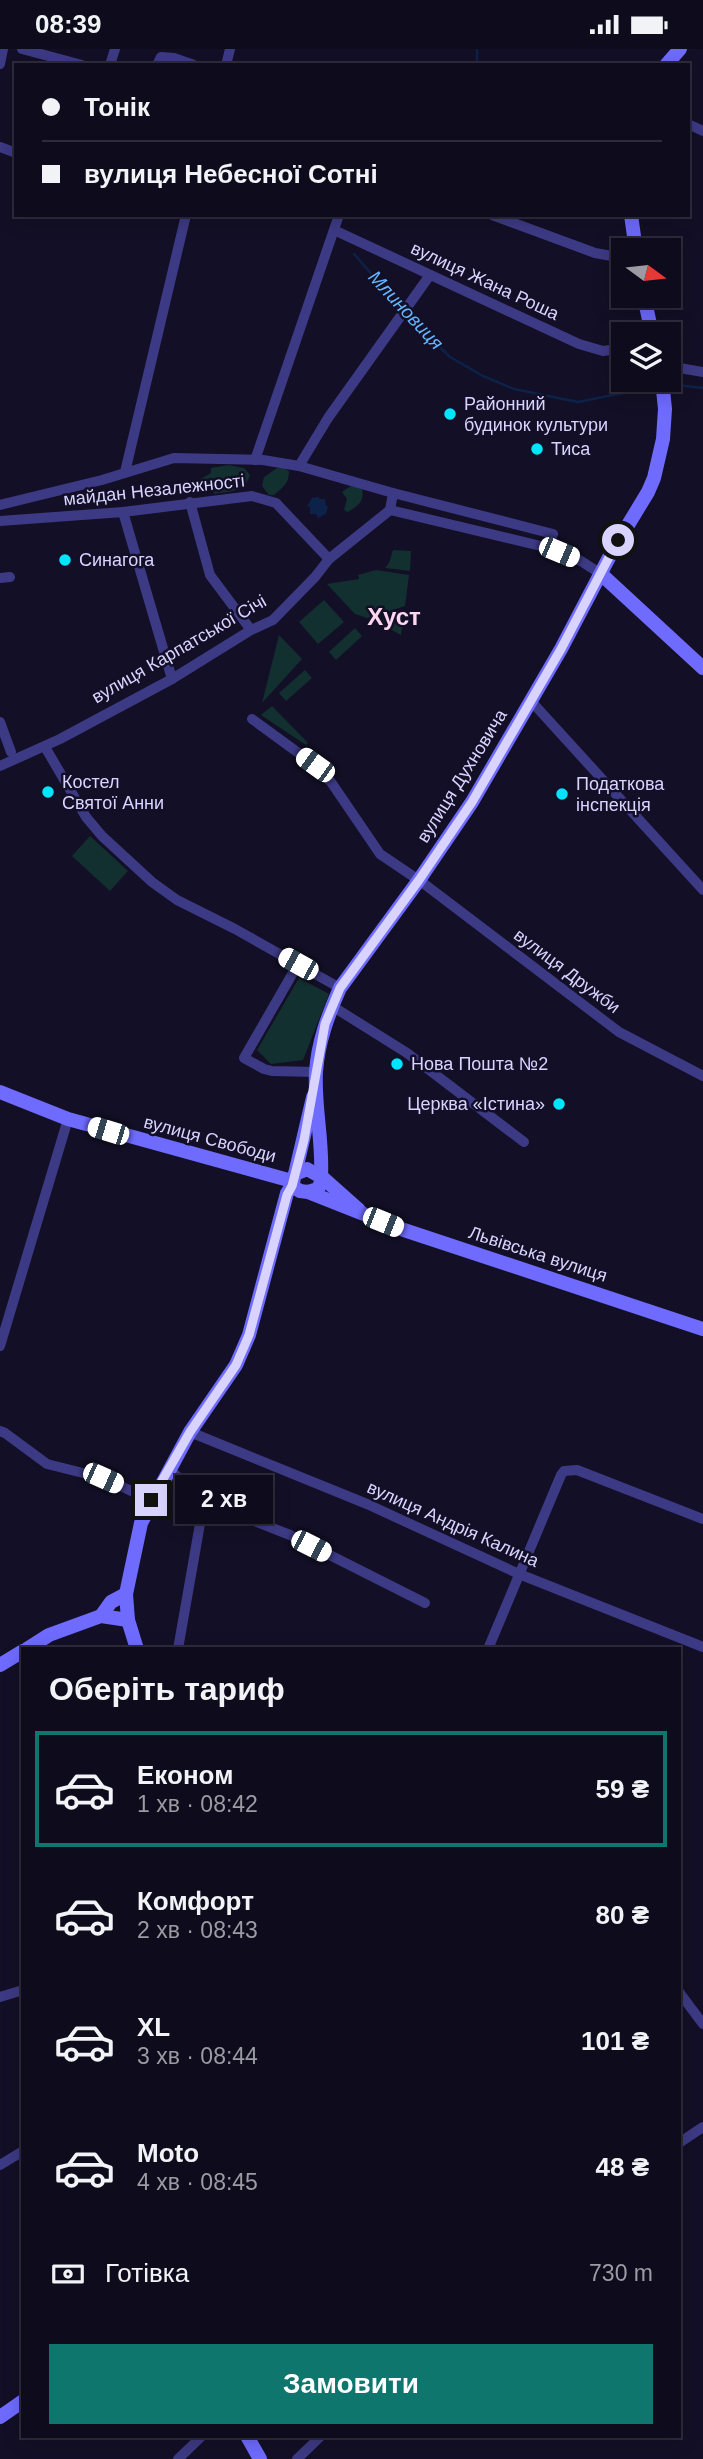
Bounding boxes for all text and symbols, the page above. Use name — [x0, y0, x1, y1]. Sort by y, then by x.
text: 08:39 — [35, 9, 102, 39]
text: Тонік — [84, 92, 150, 122]
text: вулиця Небесної Сотні — [84, 159, 378, 189]
street label: вулиця Жана Роша — [408, 238, 563, 324]
north arrow — [611, 238, 681, 308]
map controls — [611, 238, 681, 392]
water label: Млиновиця — [364, 266, 448, 354]
button: layers — [611, 322, 681, 392]
place label: Районний будинок культури — [464, 394, 608, 435]
marker: Районний будинок культури — [442, 406, 458, 422]
place label: Тиса — [551, 439, 591, 459]
marker: Тиса — [529, 441, 545, 457]
street label: майдан Незалежності — [62, 471, 246, 509]
route start — [602, 524, 634, 556]
car — [536, 534, 583, 570]
place label: Синагога — [79, 550, 155, 570]
marker: Синагога — [57, 552, 73, 568]
street label: вулиця Карпатської Січі — [88, 591, 270, 707]
district label: Хуст — [367, 603, 421, 630]
street label: вулиця Духновича — [413, 705, 512, 846]
car — [292, 744, 339, 786]
place label: Костел Святої Анни — [62, 772, 164, 813]
place label: Податкова інспекція — [576, 774, 665, 815]
marker: Костел Святої Анни — [40, 784, 56, 800]
marker: Податкова інспекція — [554, 786, 570, 802]
street label: вулиця Дружби — [510, 925, 624, 1017]
car — [275, 945, 322, 983]
place label: Нова Пошта №2 — [411, 1054, 548, 1074]
marker: Нова Пошта №2 — [389, 1056, 405, 1072]
place label: Церква «Істина» — [407, 1094, 545, 1114]
marker: Церква «Істина» — [551, 1096, 567, 1112]
street label: вулиця Свободи — [142, 1112, 278, 1166]
car — [85, 1115, 132, 1147]
car — [360, 1204, 407, 1240]
street label: Львівська вулиця — [466, 1222, 610, 1286]
car — [80, 1460, 127, 1496]
callout: 2 хв — [176, 1475, 274, 1525]
street label: вулиця Андрія Калина — [364, 1477, 543, 1571]
route end — [135, 1484, 167, 1516]
text: 2 хв — [201, 1486, 247, 1512]
car — [288, 1527, 335, 1565]
text: Оберіть тариф — [49, 1671, 285, 1707]
icon: car — [53, 1758, 116, 1821]
text: Економ — [137, 1760, 233, 1790]
text: 59 ₴ — [596, 1774, 649, 1804]
text: 1 хв · 08:42 — [137, 1791, 258, 1817]
icon: car — [53, 1884, 116, 1947]
text: Комфорт — [137, 1886, 254, 1916]
text: 80 ₴ — [596, 1900, 649, 1930]
text: 2 хв · 08:43 — [137, 1917, 258, 1943]
icon: car — [53, 2010, 116, 2073]
text: XL — [137, 2012, 170, 2042]
text: 101 ₴ — [581, 2026, 649, 2056]
text: 3 хв · 08:44 — [137, 2043, 258, 2069]
icon: car — [53, 2136, 116, 2199]
text: Moto — [137, 2138, 199, 2168]
text: 48 ₴ — [596, 2152, 649, 2182]
text: 4 хв · 08:45 — [137, 2169, 258, 2195]
icon: cash — [49, 2255, 87, 2293]
text: Готівка — [105, 2258, 189, 2288]
text: 730 m — [589, 2260, 653, 2286]
button: Замовити — [49, 2344, 653, 2424]

